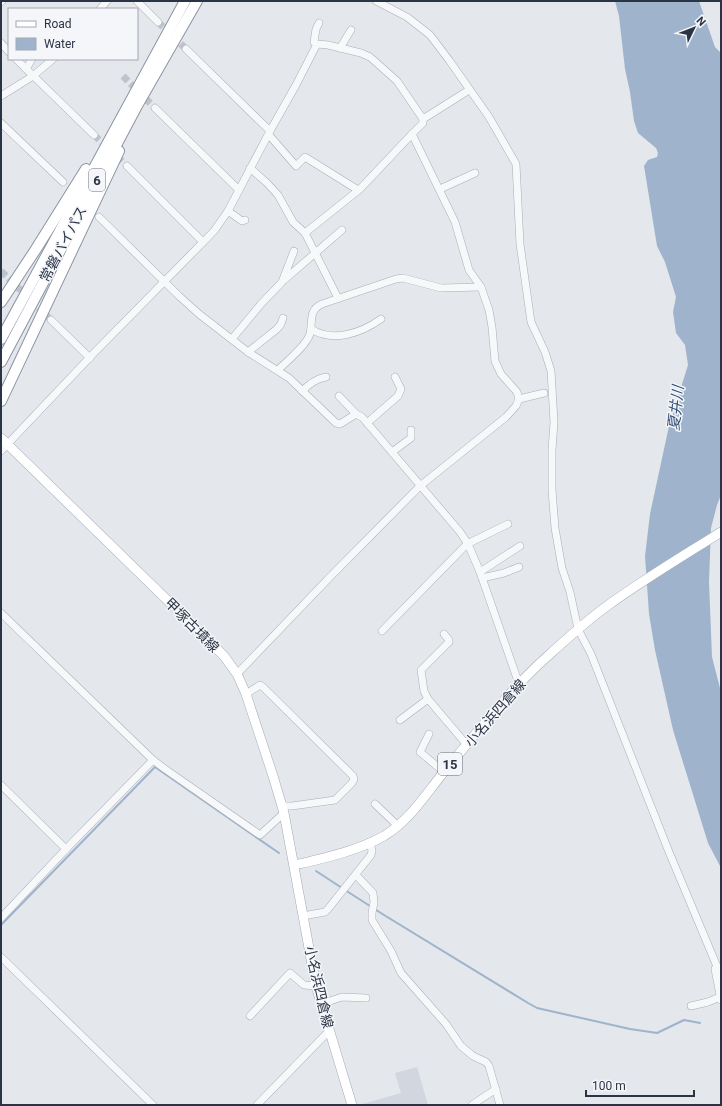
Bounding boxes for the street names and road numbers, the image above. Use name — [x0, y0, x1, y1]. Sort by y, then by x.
road number: 6 — [89, 169, 105, 191]
street label: 常磐バイパス — [36, 203, 90, 285]
street label: 甲塚古墳線 — [162, 595, 222, 655]
street label: 小名浜四倉線 — [461, 676, 529, 750]
road number: 15 — [438, 753, 462, 775]
street label: 小名浜四倉線 — [302, 944, 336, 1030]

